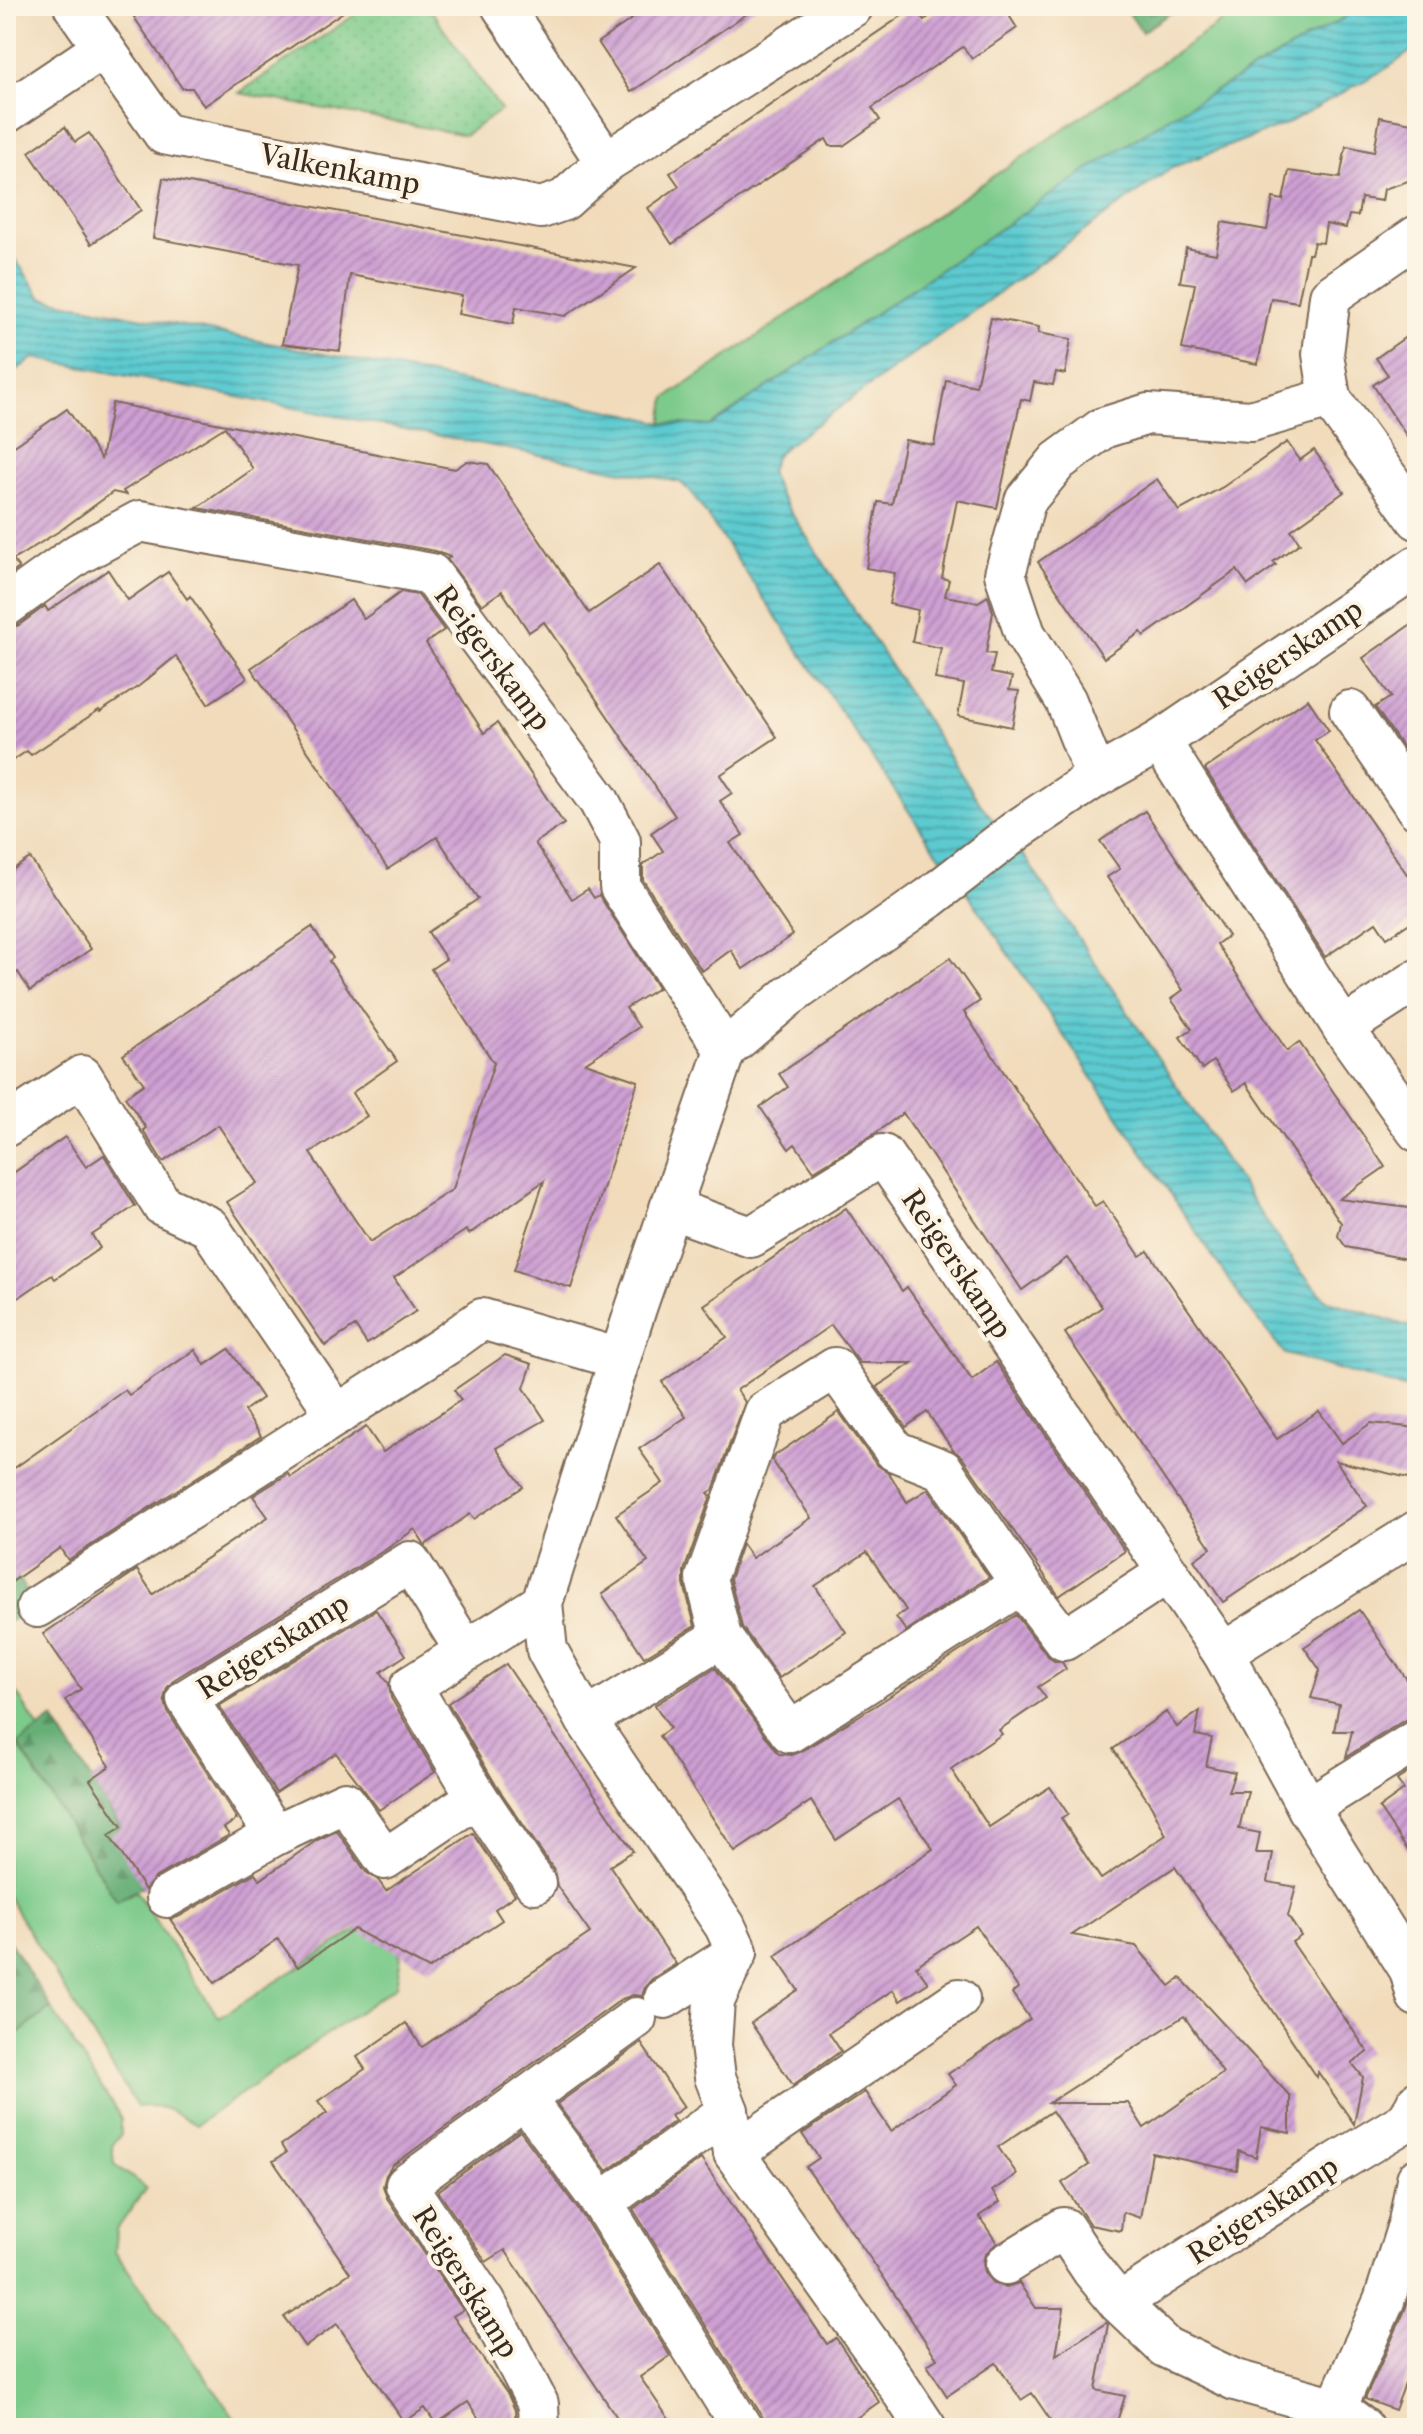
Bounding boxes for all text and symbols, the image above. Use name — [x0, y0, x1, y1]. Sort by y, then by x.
street label: Valkenkamp — [256, 137, 423, 201]
street label: Reigerskamp — [427, 579, 559, 737]
street label: Reigerskamp — [1207, 592, 1369, 716]
street label: Reigerskamp — [895, 1183, 1019, 1345]
street label: Reigerskamp — [191, 1586, 355, 1706]
street label: Reigerskamp — [1181, 2149, 1345, 2271]
street label: Reigerskamp — [406, 2200, 526, 2364]

